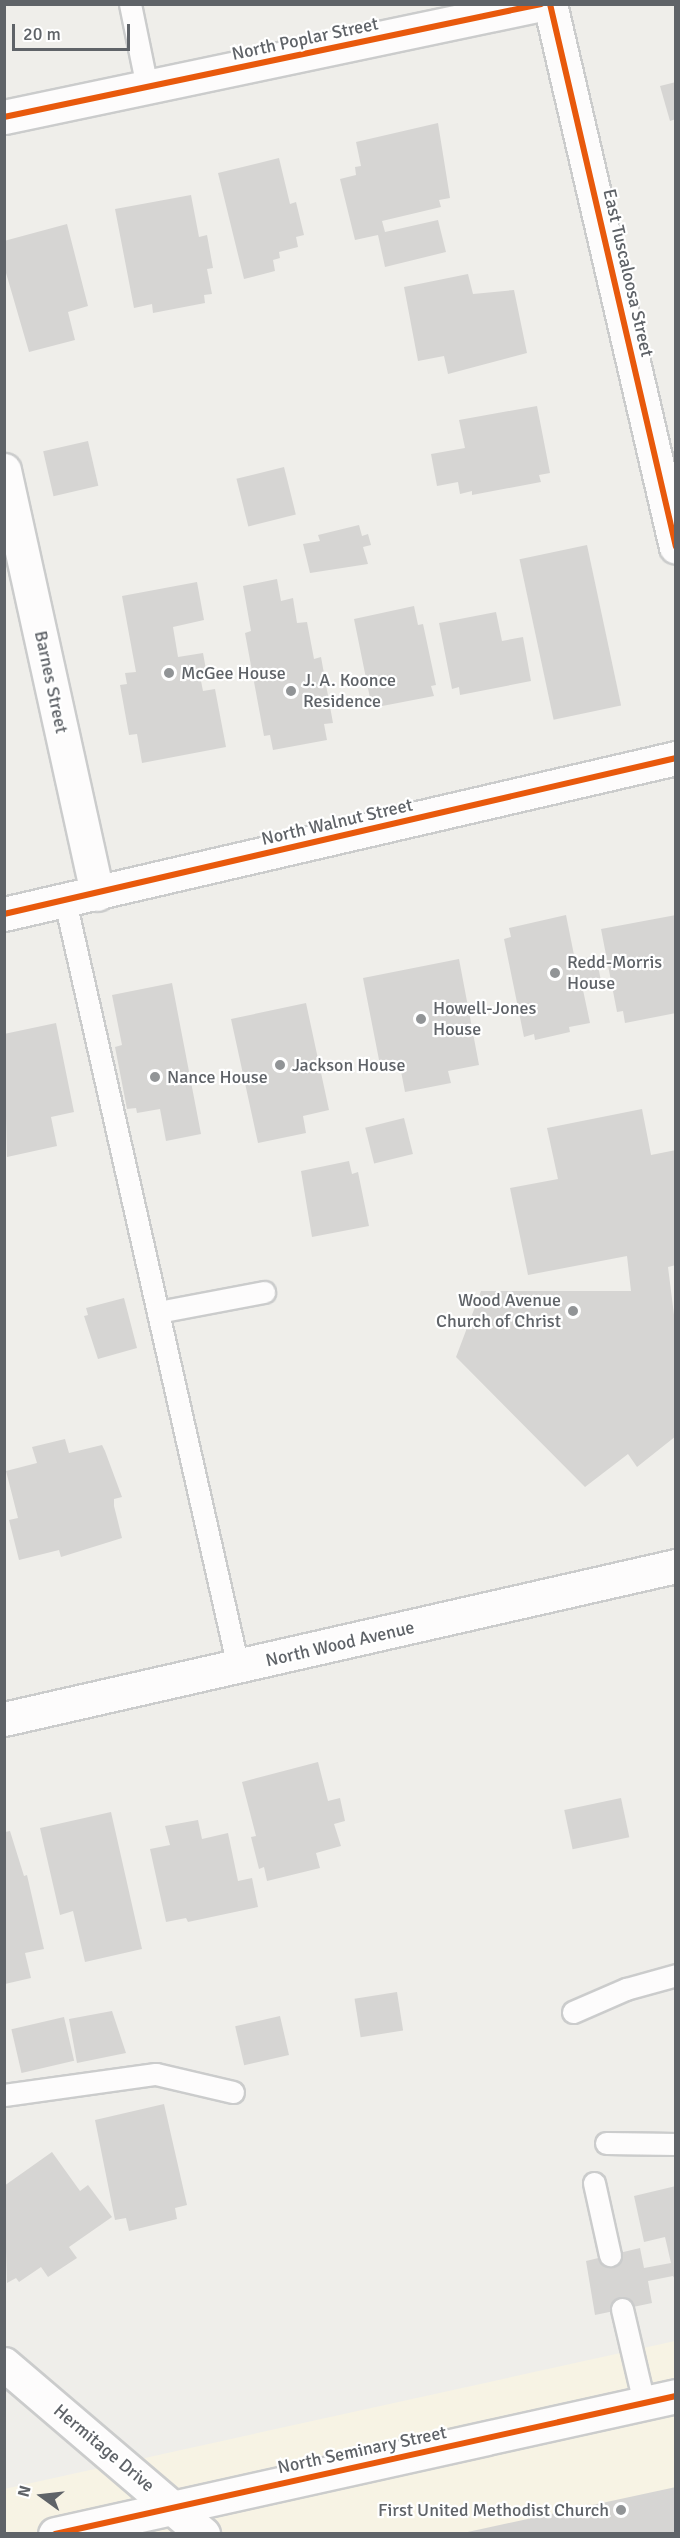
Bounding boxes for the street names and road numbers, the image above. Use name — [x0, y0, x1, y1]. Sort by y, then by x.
street label: North Poplar Street — [230, 13, 380, 65]
street label: East Tuscaloosa Street — [598, 187, 658, 359]
street label: Barnes Street — [30, 629, 72, 735]
street label: North Walnut Street — [259, 794, 415, 850]
street label: North Wood Avenue — [264, 1616, 416, 1672]
street label: Hermitage Drive — [49, 2400, 159, 2496]
street label: North Seminary Street — [276, 2422, 448, 2478]

